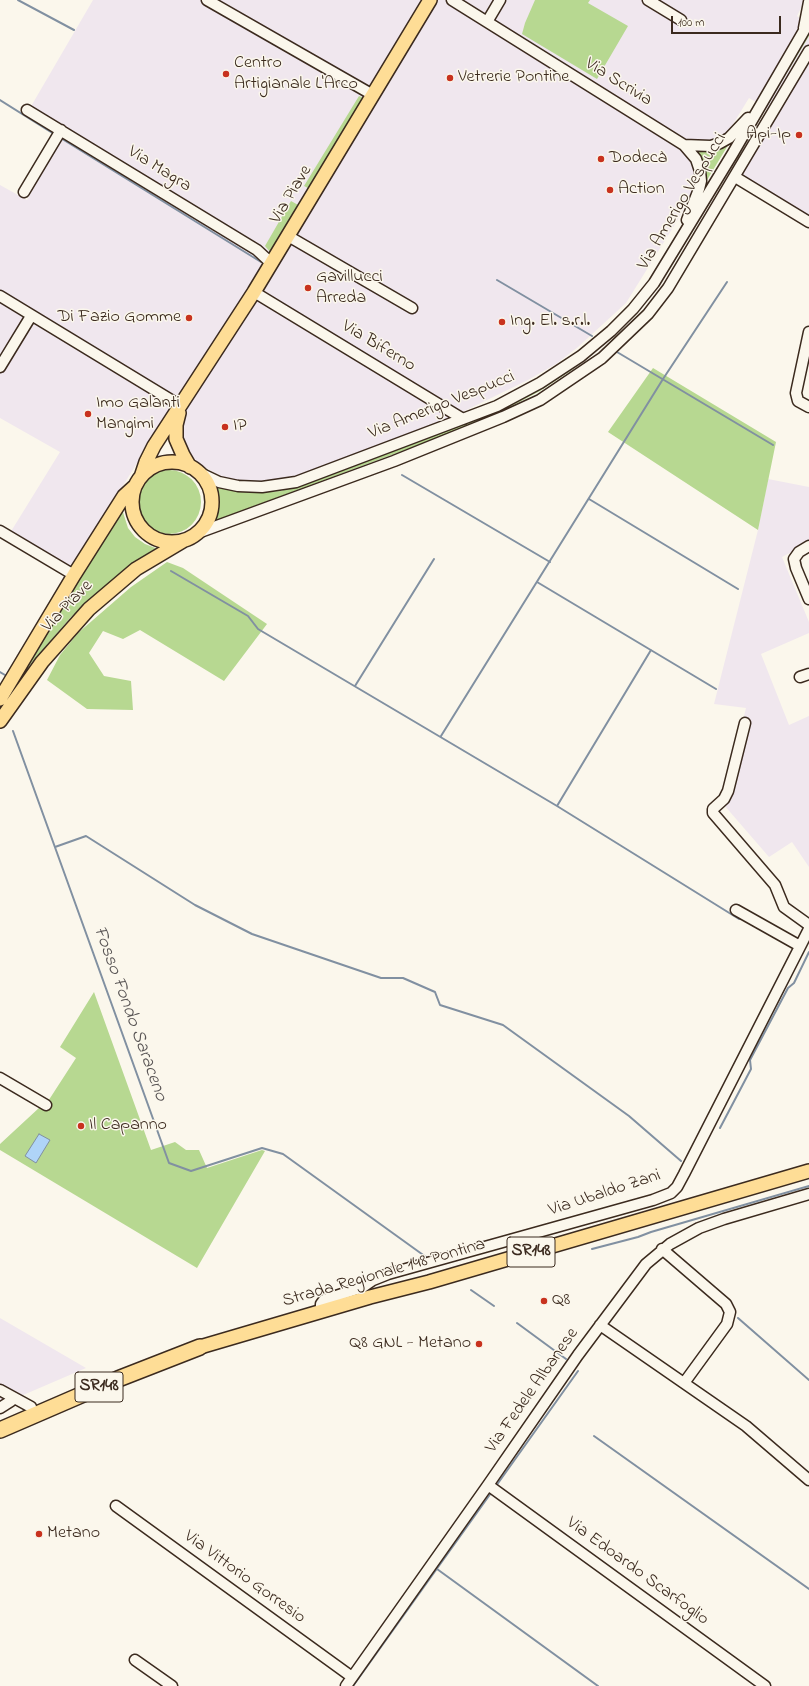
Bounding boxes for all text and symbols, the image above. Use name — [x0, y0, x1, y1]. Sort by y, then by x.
scale bar — [673, 8, 783, 34]
text: 100 m — [678, 14, 705, 32]
place label: Centro Artigianale L'Arco — [234, 53, 358, 96]
street label: Via Scrivia — [580, 54, 656, 112]
place label: Vetrerie Pontine — [458, 67, 569, 89]
marker: Centro Artigianale L'Arco — [221, 69, 231, 79]
marker: Vetrerie Pontine — [445, 73, 455, 83]
place label: Api-Ip — [746, 124, 791, 146]
street label: Via Amerigo Vespucci — [634, 130, 732, 274]
marker: Api-Ip — [794, 130, 804, 140]
street label: Via Magra — [123, 142, 195, 198]
place label: Dodecà — [609, 148, 667, 170]
marker: Dodecà — [596, 154, 606, 164]
street label: Via Piave — [266, 162, 318, 228]
place label: Action — [618, 179, 665, 201]
marker: Action — [605, 185, 615, 195]
place label: Gavillucci Arreda — [316, 267, 383, 310]
marker: Gavillucci Arreda — [303, 283, 313, 293]
place label: Di Fazio Gomme — [57, 307, 181, 329]
place label: Ing. El. s.r.l. — [510, 311, 590, 333]
marker: Di Fazio Gomme — [184, 313, 194, 323]
street label: Via Biferno — [337, 317, 419, 377]
marker: Ing. El. s.r.l. — [497, 317, 507, 327]
street label: Via Amerigo Vespucci — [366, 367, 518, 445]
place label: Imo Galanti Mangimi — [96, 393, 180, 436]
marker: Imo Galanti Mangimi — [83, 409, 93, 419]
place label: IP — [233, 416, 247, 438]
marker: IP — [220, 422, 230, 432]
street label: Via Piave — [38, 576, 98, 638]
water label: Fosso Fondo Saraceno — [87, 923, 171, 1105]
place label: Il Capanno — [89, 1115, 167, 1137]
marker: Il Capanno — [76, 1121, 86, 1131]
street label: Via Ubaldo Zani — [546, 1166, 664, 1222]
street label: Strada Regionale 148 Pontina — [280, 1235, 488, 1313]
road number: SR148 — [507, 1237, 555, 1267]
place label: Q8 — [552, 1290, 570, 1312]
marker: Q8 — [539, 1296, 549, 1306]
street label: Via Fedele Albanese — [482, 1324, 584, 1458]
place label: Q8 GNL - Metano — [349, 1333, 471, 1355]
marker: Q8 GNL - Metano — [474, 1339, 484, 1349]
road number: SR148 — [75, 1372, 123, 1402]
street label: Via Edoardo Scarfoglio — [561, 1513, 713, 1631]
place label: Metano — [47, 1523, 100, 1545]
street label: Via Vittorio Gorresio — [179, 1527, 309, 1629]
marker: Metano — [34, 1529, 44, 1539]

